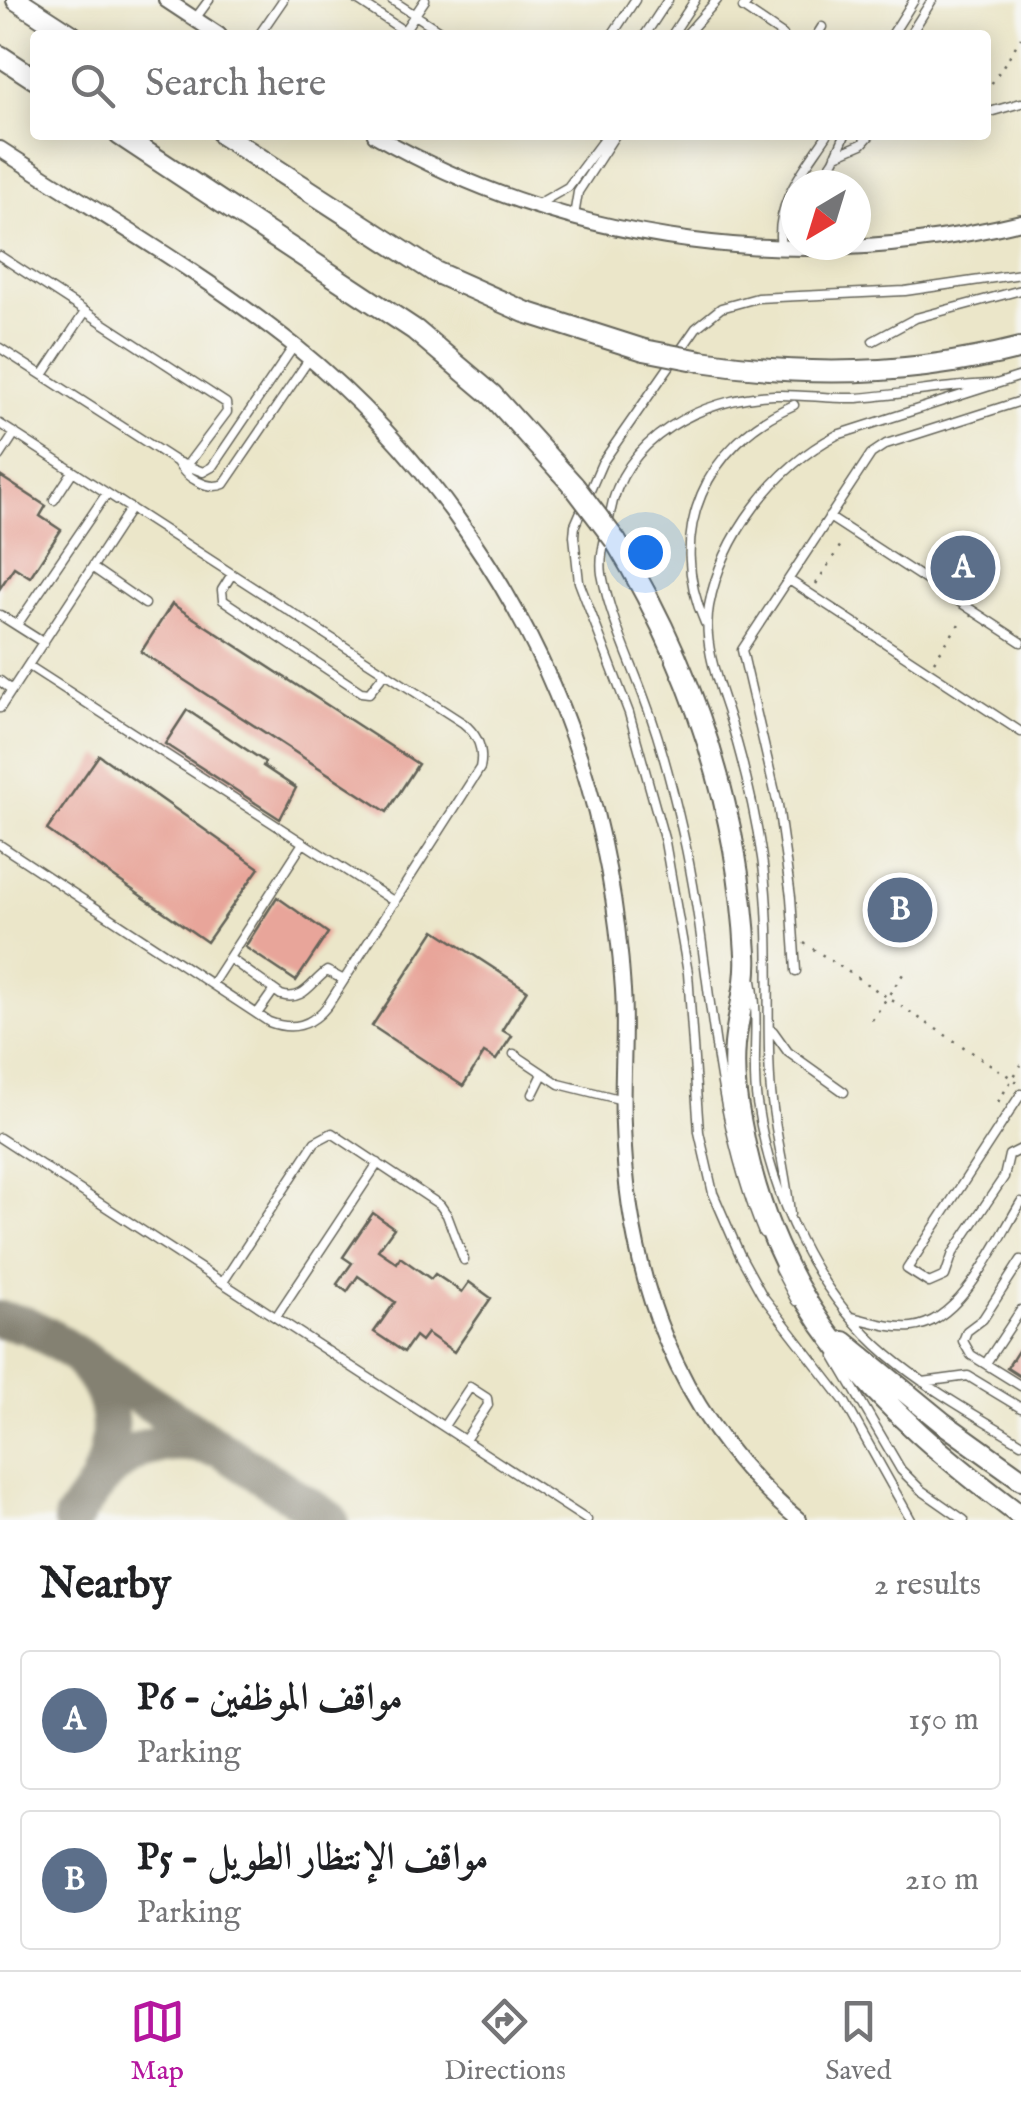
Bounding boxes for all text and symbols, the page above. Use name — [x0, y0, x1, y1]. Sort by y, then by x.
search box — [30, 30, 991, 140]
icon: search — [65, 58, 120, 113]
text: Search here — [145, 61, 326, 109]
north arrow — [781, 170, 871, 260]
your location — [620, 527, 671, 578]
pin: A — [930, 530, 996, 606]
pin: B — [868, 872, 932, 948]
text: Nearby — [40, 1559, 171, 1612]
text: 2 results — [874, 1565, 981, 1606]
text: P6 - مواقف الموظفين — [137, 1675, 403, 1723]
text: A — [64, 1700, 85, 1741]
text: 150 m — [908, 1700, 979, 1741]
text: Parking — [137, 1733, 241, 1774]
text: P5 - مواقف الإنتظار الطويل — [137, 1835, 489, 1883]
text: B — [64, 1860, 85, 1901]
text: 210 m — [905, 1860, 979, 1901]
text: Parking — [137, 1893, 241, 1934]
tab: Map — [130, 1994, 185, 2089]
tab: Directions — [444, 1994, 566, 2089]
tab: Saved — [825, 1994, 891, 2089]

